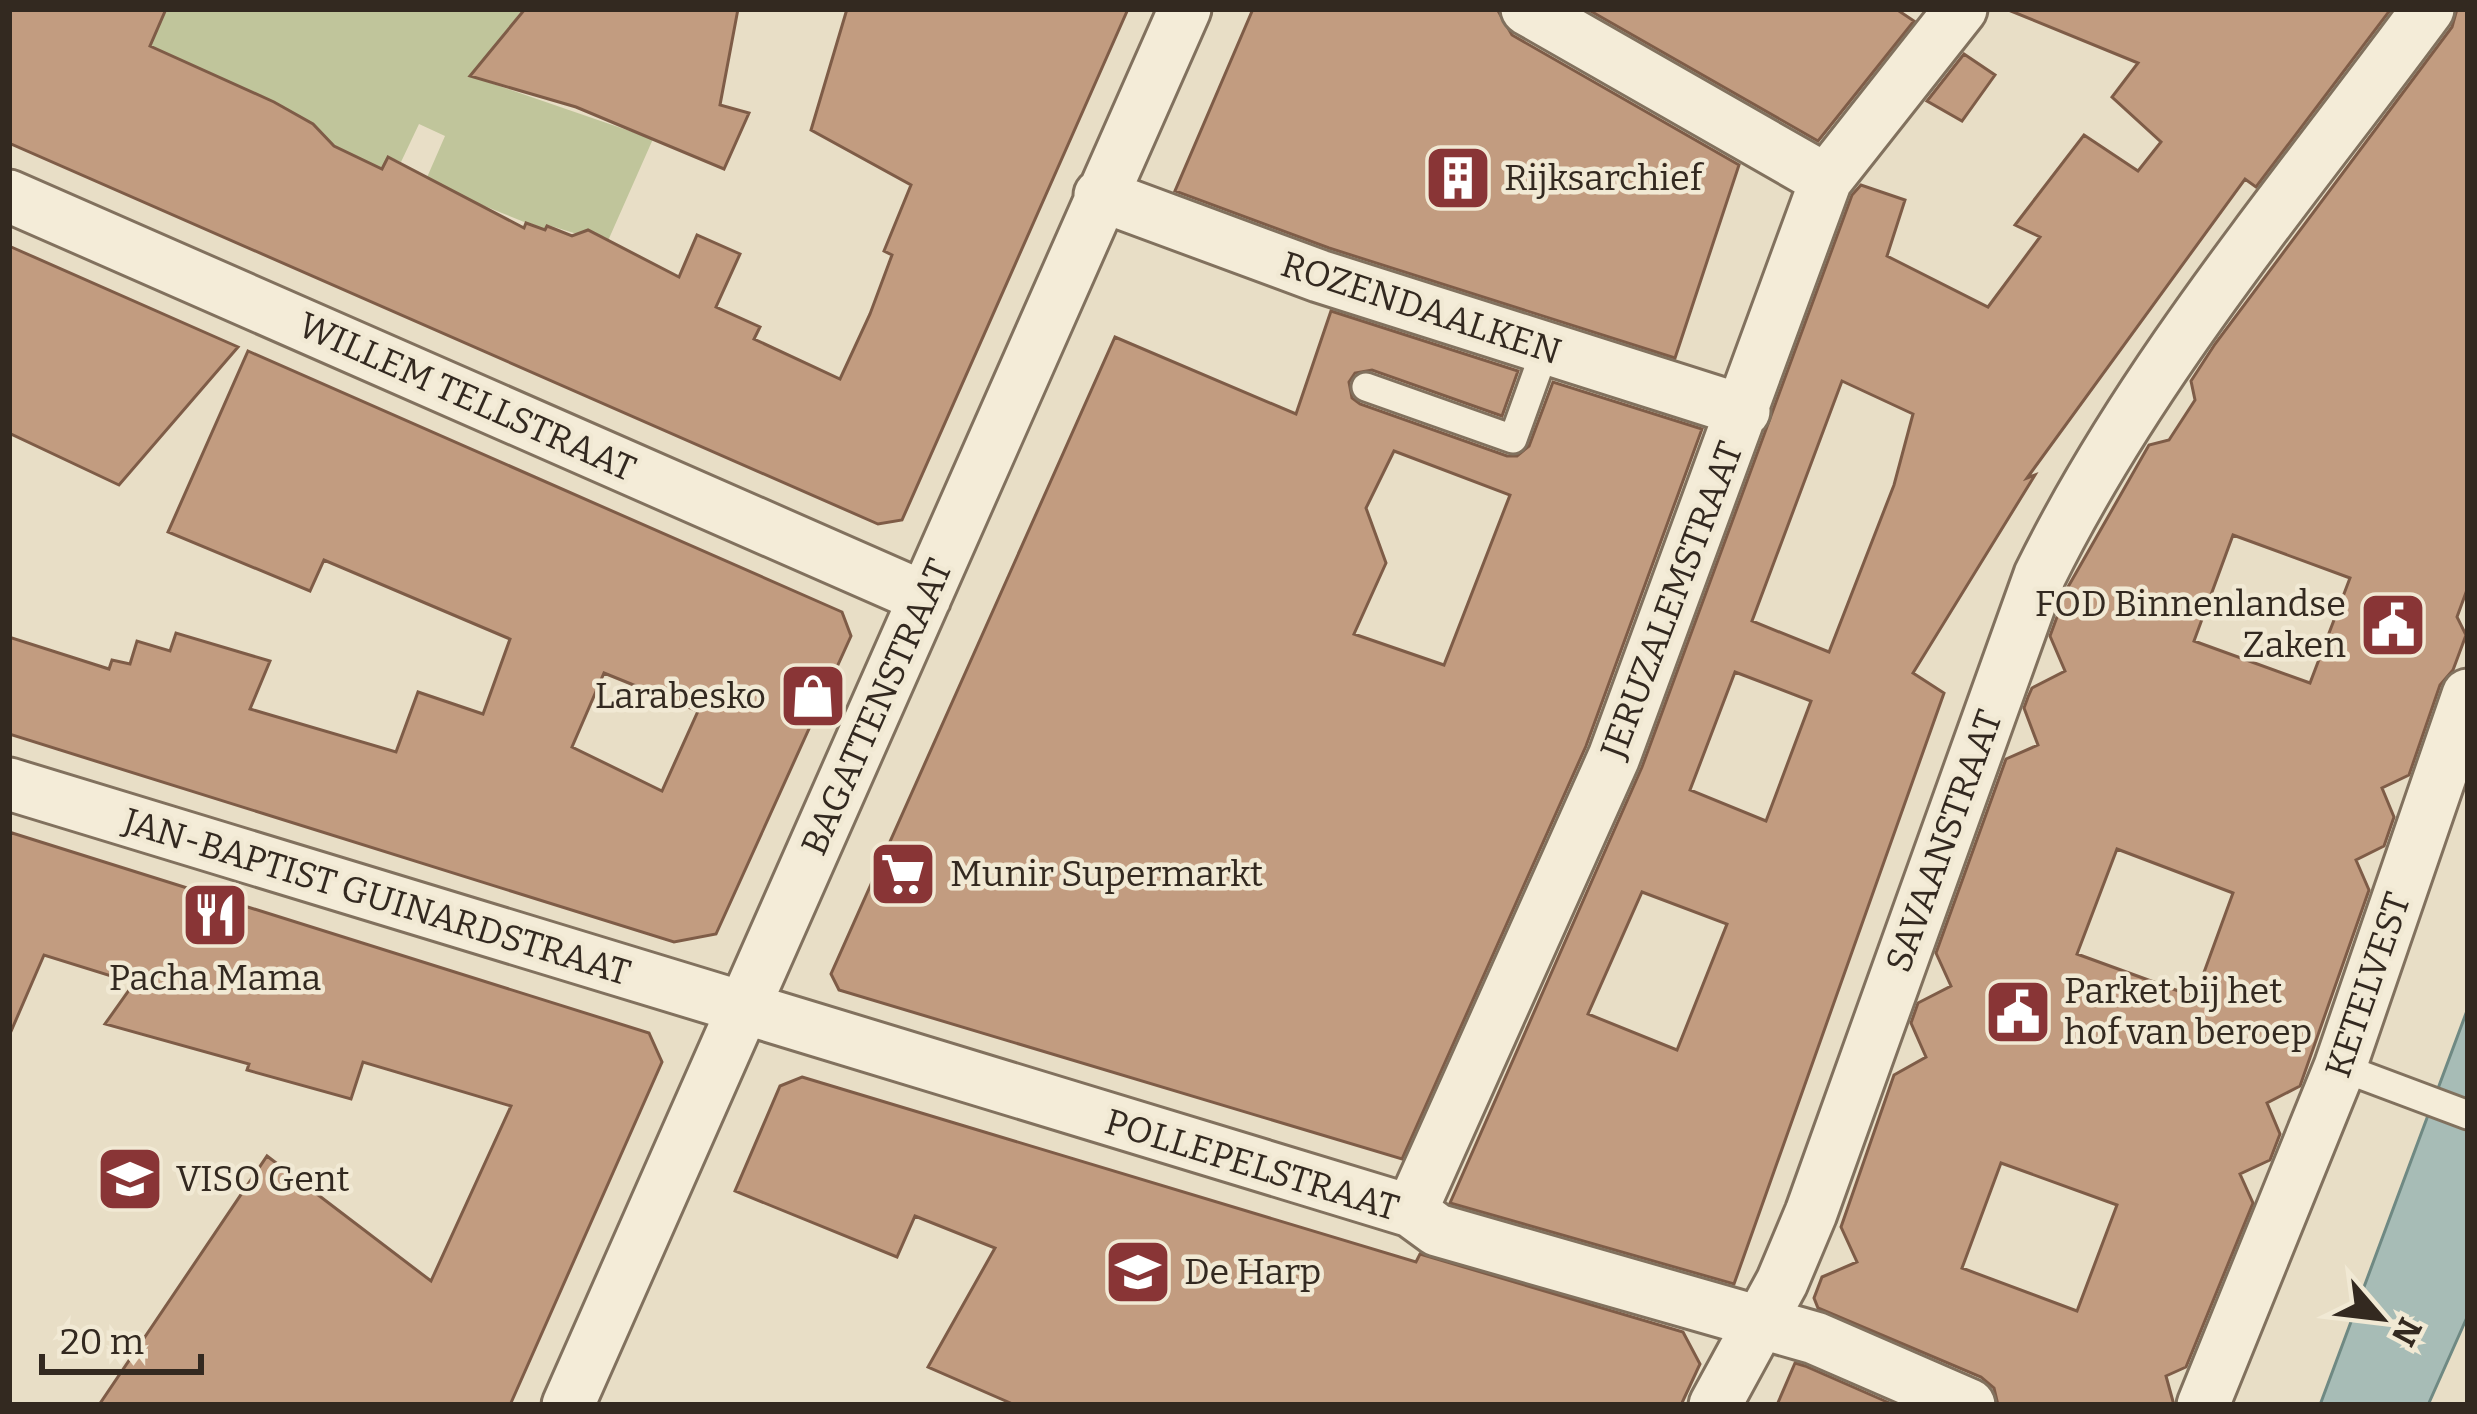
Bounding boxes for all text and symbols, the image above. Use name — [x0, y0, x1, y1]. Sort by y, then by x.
building icon: Rijksarchief — [1423, 143, 1493, 213]
place label: Rijksarchief — [1504, 156, 1705, 200]
street label: ROZENDAALKEN — [1276, 242, 1566, 374]
street label: WILLEM TELLSTRAAT — [292, 303, 642, 491]
street label: JERUZALEMSTRAAT — [1591, 435, 1753, 766]
street label: BAGATTENSTRAAT — [792, 552, 962, 862]
place label: FOD Binnenlandse Zaken — [2035, 582, 2346, 667]
public building icon: FOD Binnenlandse Zaken — [2358, 590, 2428, 660]
shop icon: Larabesko — [778, 661, 848, 731]
place label: Larabesko — [595, 674, 766, 718]
street label: SAVAANSTRAAT — [1876, 704, 2012, 978]
street label: JAN-BAPTIST GUINARDSTRAAT — [117, 799, 636, 995]
supermarket icon: Munir Supermarkt — [868, 839, 938, 909]
place label: Munir Supermarkt — [950, 852, 1263, 896]
restaurant icon: Pacha Mama — [180, 880, 250, 950]
street label: KETELVEST — [2316, 887, 2420, 1083]
place label: Pacha Mama — [109, 956, 322, 1000]
place label: Parket bij het hof van beroep — [2064, 969, 2312, 1054]
public building icon: Parket bij het hof van beroep — [1983, 977, 2053, 1047]
street label: POLLEPELSTRAAT — [1100, 1099, 1404, 1231]
school or university icon: VISO Gent — [95, 1144, 165, 1214]
place label: VISO Gent — [176, 1157, 350, 1201]
school or university icon: De Harp — [1103, 1237, 1173, 1307]
place label: De Harp — [1184, 1250, 1321, 1294]
north arrow — [2321, 1258, 2441, 1378]
scale bar — [42, 1300, 201, 1374]
text: N — [2383, 1311, 2430, 1352]
text: 20 m — [60, 1320, 144, 1364]

